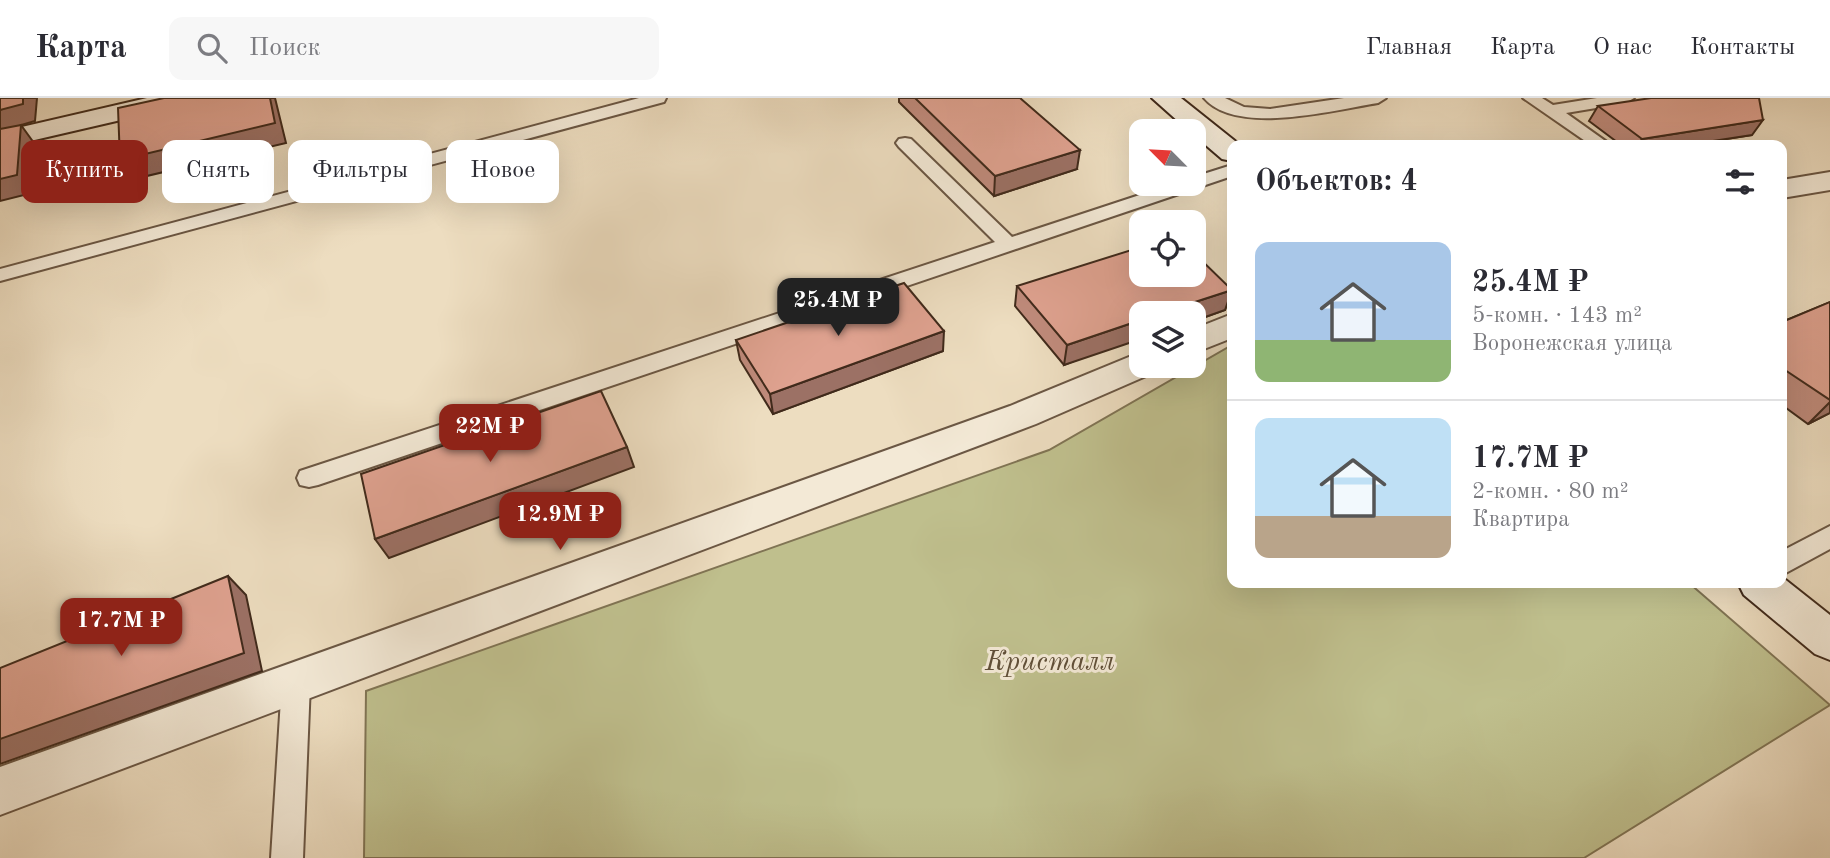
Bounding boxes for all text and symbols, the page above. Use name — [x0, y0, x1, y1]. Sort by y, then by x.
search box — [169, 17, 659, 80]
icon: search — [193, 29, 231, 67]
text: Карта — [35, 32, 127, 65]
text: Поиск — [249, 35, 321, 61]
text: Главная — [1366, 36, 1452, 60]
text: Карта — [1490, 36, 1555, 60]
text: О нас — [1593, 36, 1652, 60]
text: Контакты — [1690, 36, 1795, 60]
north arrow — [1129, 119, 1206, 196]
map controls — [1129, 119, 1206, 378]
chip: Купить — [21, 140, 148, 203]
chip: Снять — [162, 140, 274, 203]
chip: Фильтры — [288, 140, 432, 203]
chip: Новое — [446, 140, 559, 203]
icon: filters — [1721, 163, 1759, 201]
text: Объектов: 4 — [1255, 167, 1418, 197]
button: locate — [1129, 210, 1206, 287]
text: 25.4M ₽ — [1472, 268, 1589, 298]
icon: home — [1311, 270, 1395, 354]
pin: 25.4M ₽ — [773, 278, 903, 338]
text: 25.4M ₽ — [793, 289, 883, 312]
button: layers — [1129, 301, 1206, 378]
text: 5-комн. · 143 m² — [1472, 304, 1642, 327]
text: Воронежская улица — [1472, 332, 1672, 355]
pin: 22M ₽ — [441, 404, 539, 464]
text: 22M ₽ — [455, 415, 525, 438]
text: 17.7M ₽ — [1472, 444, 1589, 474]
icon: home — [1311, 446, 1395, 530]
text: 2-комн. · 80 m² — [1472, 480, 1629, 503]
pin: 12.9M ₽ — [495, 492, 625, 552]
text: 12.9M ₽ — [515, 503, 605, 526]
text: Квартира — [1472, 508, 1570, 531]
pin: 17.7M ₽ — [56, 598, 186, 658]
text: 17.7M ₽ — [76, 609, 166, 632]
park label: Кристалл — [984, 649, 1115, 677]

